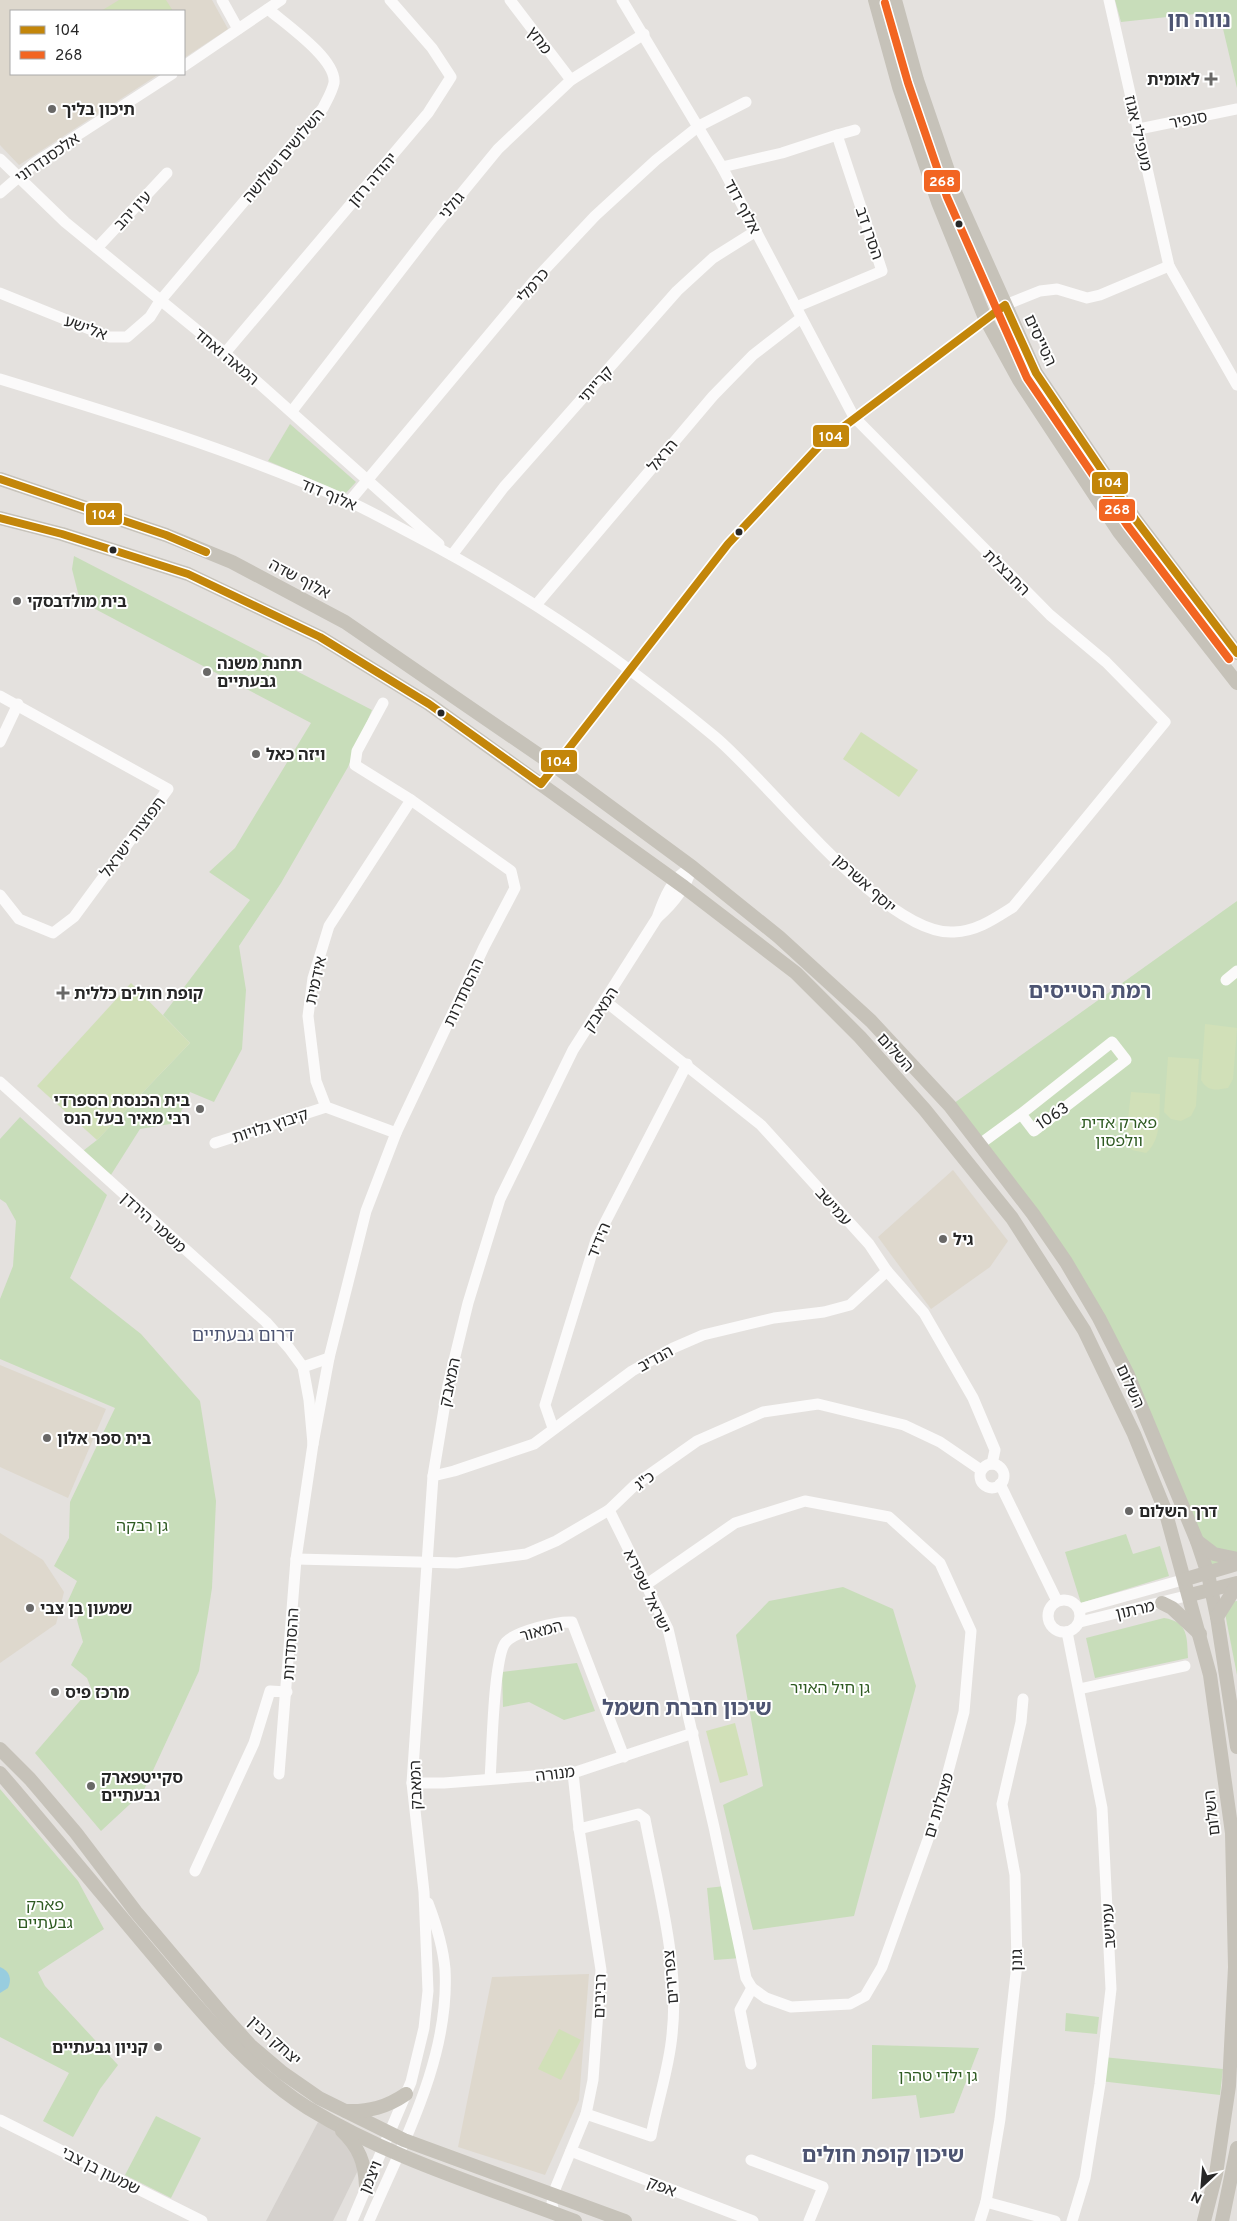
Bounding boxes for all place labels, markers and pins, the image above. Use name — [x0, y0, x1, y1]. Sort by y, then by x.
place label: לאומית — [1147, 71, 1200, 91]
marker: לאומית — [1204, 72, 1218, 86]
place label: תיכון בליך — [62, 101, 135, 121]
marker: תיכון בליך — [46, 103, 58, 115]
unlabelled marker — [954, 219, 964, 229]
unlabelled marker — [734, 527, 744, 537]
unlabelled marker — [108, 545, 118, 555]
place label: בית מולדבסקי — [27, 593, 127, 613]
marker: בית מולדבסקי — [11, 595, 23, 607]
place label: תחנת משנה גבעתיים — [217, 655, 302, 693]
marker: תחנת משנה גבעתיים — [201, 666, 213, 678]
unlabelled marker — [436, 708, 446, 718]
place label: ויזה כאל — [266, 746, 325, 766]
marker: ויזה כאל — [250, 748, 262, 760]
place label: קופת חולים כללית — [74, 985, 204, 1005]
marker: קופת חולים כללית — [56, 986, 70, 1000]
place label: בית הכנסת הספרדי רבי מאיר בעל הנס — [54, 1092, 190, 1130]
marker: בית הכנסת הספרדי רבי מאיר בעל הנס — [194, 1103, 206, 1115]
place label: גיל — [953, 1231, 974, 1251]
marker: גיל — [937, 1233, 949, 1245]
place label: בית ספר אלון — [57, 1430, 152, 1450]
marker: בית ספר אלון — [41, 1432, 53, 1444]
place label: דרך השלום — [1139, 1503, 1217, 1523]
marker: דרך השלום — [1123, 1505, 1135, 1517]
place label: שמעון בן צבי — [40, 1600, 132, 1620]
marker: שמעון בן צבי — [24, 1602, 36, 1614]
place label: מרכז פיס — [65, 1684, 129, 1704]
marker: מרכז פיס — [49, 1686, 61, 1698]
place label: סקייטפארק גבעתיים — [101, 1769, 183, 1807]
marker: סקייטפארק גבעתיים — [85, 1780, 97, 1792]
place label: קניון גבעתיים — [52, 2039, 149, 2059]
marker: קניון גבעתיים — [152, 2041, 164, 2053]

